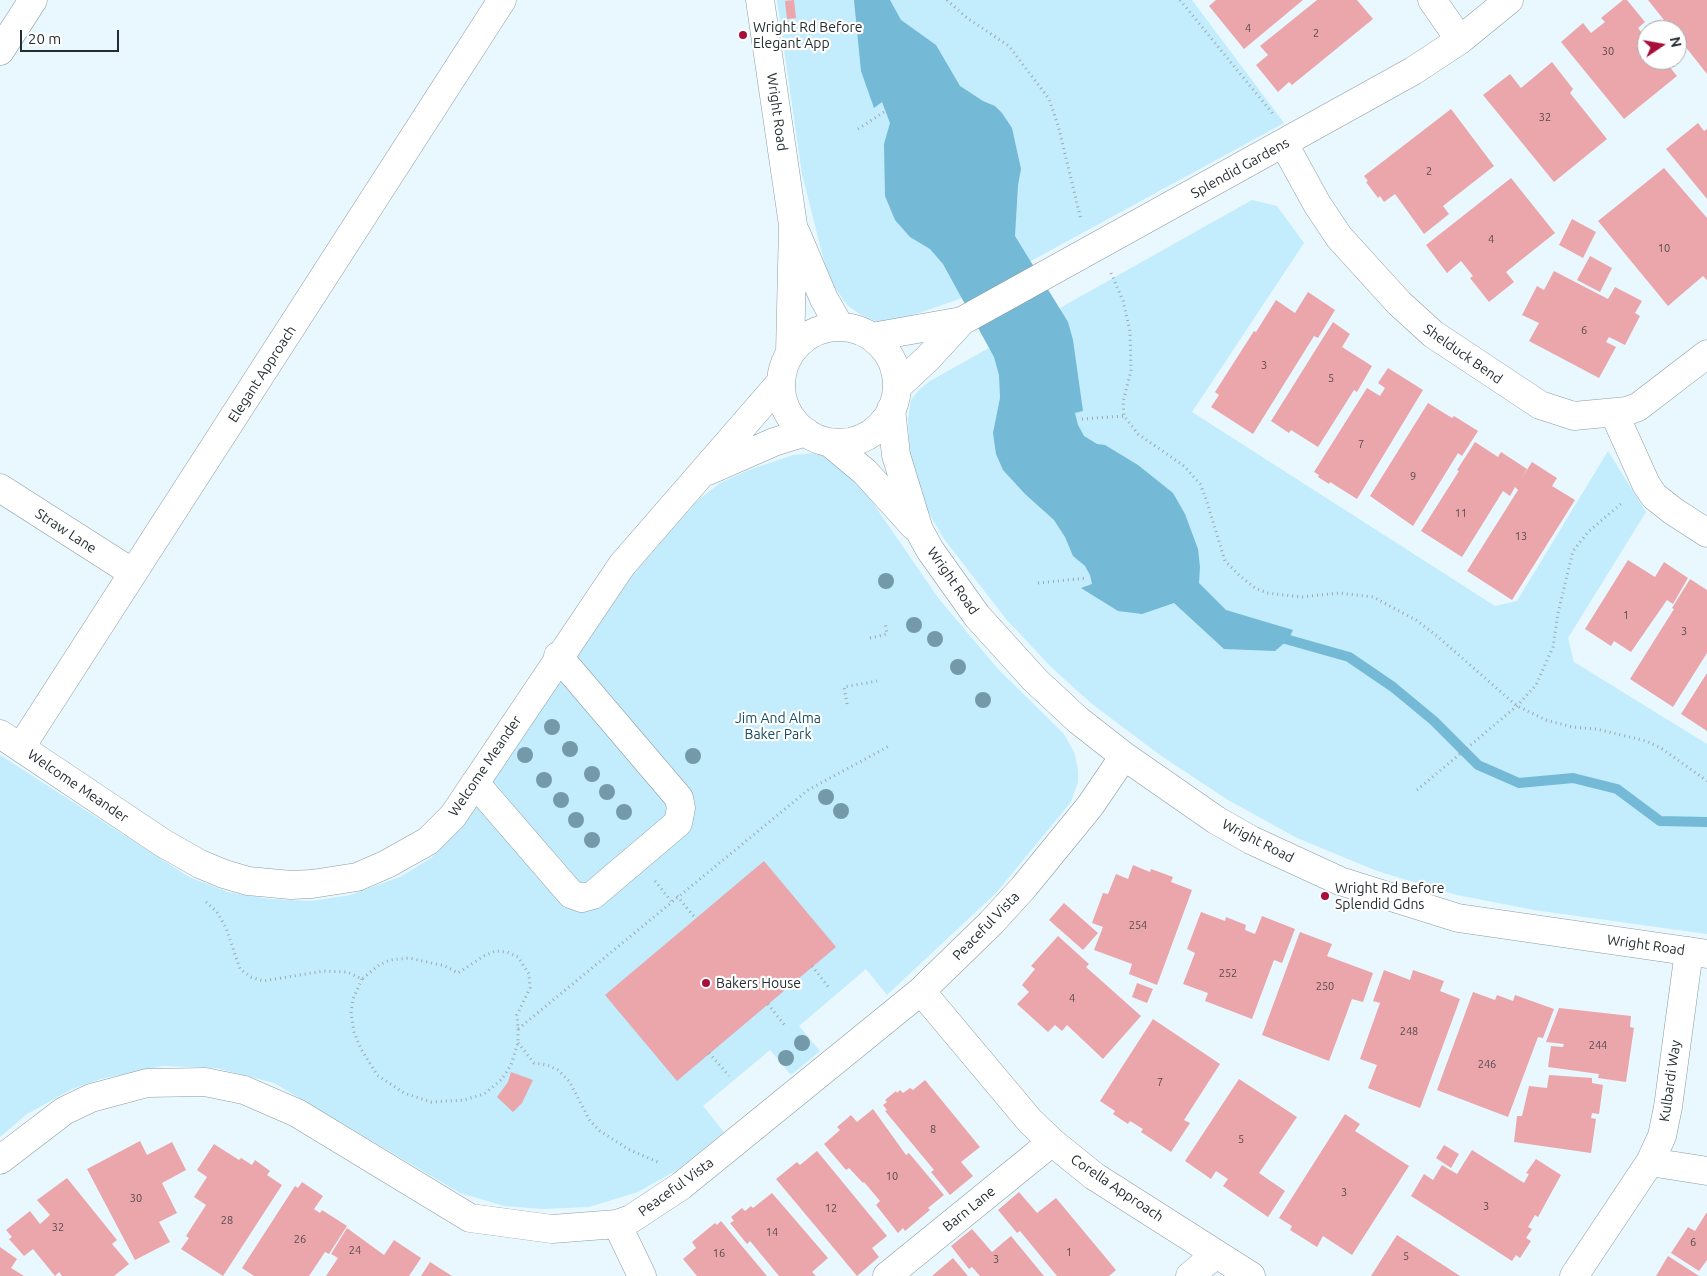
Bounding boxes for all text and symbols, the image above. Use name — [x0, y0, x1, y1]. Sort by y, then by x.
place label: Wright Rd Before Elegant App — [753, 19, 862, 52]
scale bar — [22, 20, 121, 52]
north arrow — [1637, 20, 1687, 70]
house number: 4 — [1245, 21, 1251, 35]
house number: 2 — [1313, 26, 1319, 40]
marker: Wright Rd Before Elegant App — [737, 29, 749, 41]
text: 20 m — [28, 30, 61, 47]
text: N — [1667, 35, 1685, 49]
house number: 30 — [1602, 44, 1614, 58]
street label: Wright Road — [763, 72, 791, 152]
house number: 32 — [1539, 110, 1551, 124]
street label: Splendid Gardens — [1188, 134, 1292, 202]
house number: 2 — [1426, 164, 1432, 178]
house number: 4 — [1488, 232, 1494, 246]
house number: 10 — [1658, 241, 1670, 255]
street label: Shelduck Bend — [1420, 321, 1506, 387]
street label: Elegant Approach — [224, 323, 300, 425]
house number: 6 — [1581, 323, 1587, 337]
house number: 3 — [1261, 358, 1267, 372]
house number: 5 — [1328, 371, 1334, 385]
house number: 7 — [1358, 437, 1364, 451]
house number: 9 — [1410, 469, 1416, 483]
street label: Straw Lane — [32, 505, 100, 557]
house number: 11 — [1455, 506, 1467, 520]
house number: 13 — [1515, 529, 1527, 543]
street label: Wright Road — [924, 544, 982, 618]
house number: 1 — [1623, 608, 1629, 622]
house number: 3 — [1681, 624, 1687, 638]
park label: Jim And Alma Baker Park — [735, 710, 821, 742]
street label: Welcome Meander — [445, 712, 525, 820]
street label: Welcome Meander — [24, 746, 132, 826]
street label: Wright Road — [1219, 816, 1297, 866]
place label: Wright Rd Before Splendid Gdns — [1335, 880, 1444, 912]
street label: Peaceful Vista — [949, 888, 1023, 964]
marker: Wright Rd Before Splendid Gdns — [1319, 890, 1331, 902]
house number: 254 — [1129, 918, 1147, 932]
street label: Wright Road — [1606, 931, 1686, 959]
house number: 252 — [1219, 966, 1237, 980]
place label: Bakers House — [716, 975, 801, 991]
marker: Bakers House — [700, 977, 712, 989]
house number: 250 — [1316, 979, 1334, 993]
house number: 4 — [1069, 991, 1075, 1005]
house number: 248 — [1400, 1024, 1418, 1038]
house number: 244 — [1589, 1038, 1607, 1052]
street label: Kulbardi Way — [1656, 1039, 1684, 1123]
house number: 246 — [1478, 1057, 1496, 1071]
house number: 7 — [1157, 1075, 1163, 1089]
house number: 8 — [930, 1122, 936, 1136]
house number: 5 — [1238, 1132, 1244, 1146]
street label: Corella Approach — [1067, 1151, 1167, 1225]
street label: Peaceful Vista — [635, 1154, 717, 1220]
house number: 10 — [886, 1169, 898, 1183]
street label: Barn Lane — [939, 1183, 999, 1235]
house number: 3 — [1341, 1185, 1347, 1199]
house number: 30 — [130, 1191, 142, 1205]
house number: 3 — [1483, 1199, 1489, 1213]
house number: 12 — [825, 1201, 837, 1215]
house number: 28 — [221, 1213, 233, 1227]
house number: 32 — [52, 1220, 64, 1234]
house number: 14 — [766, 1225, 778, 1239]
house number: 26 — [294, 1232, 306, 1246]
house number: 6 — [1690, 1235, 1696, 1249]
house number: 24 — [349, 1243, 361, 1257]
house number: 1 — [1066, 1245, 1072, 1259]
house number: 16 — [713, 1246, 725, 1260]
house number: 5 — [1403, 1249, 1409, 1263]
house number: 3 — [993, 1252, 999, 1266]

